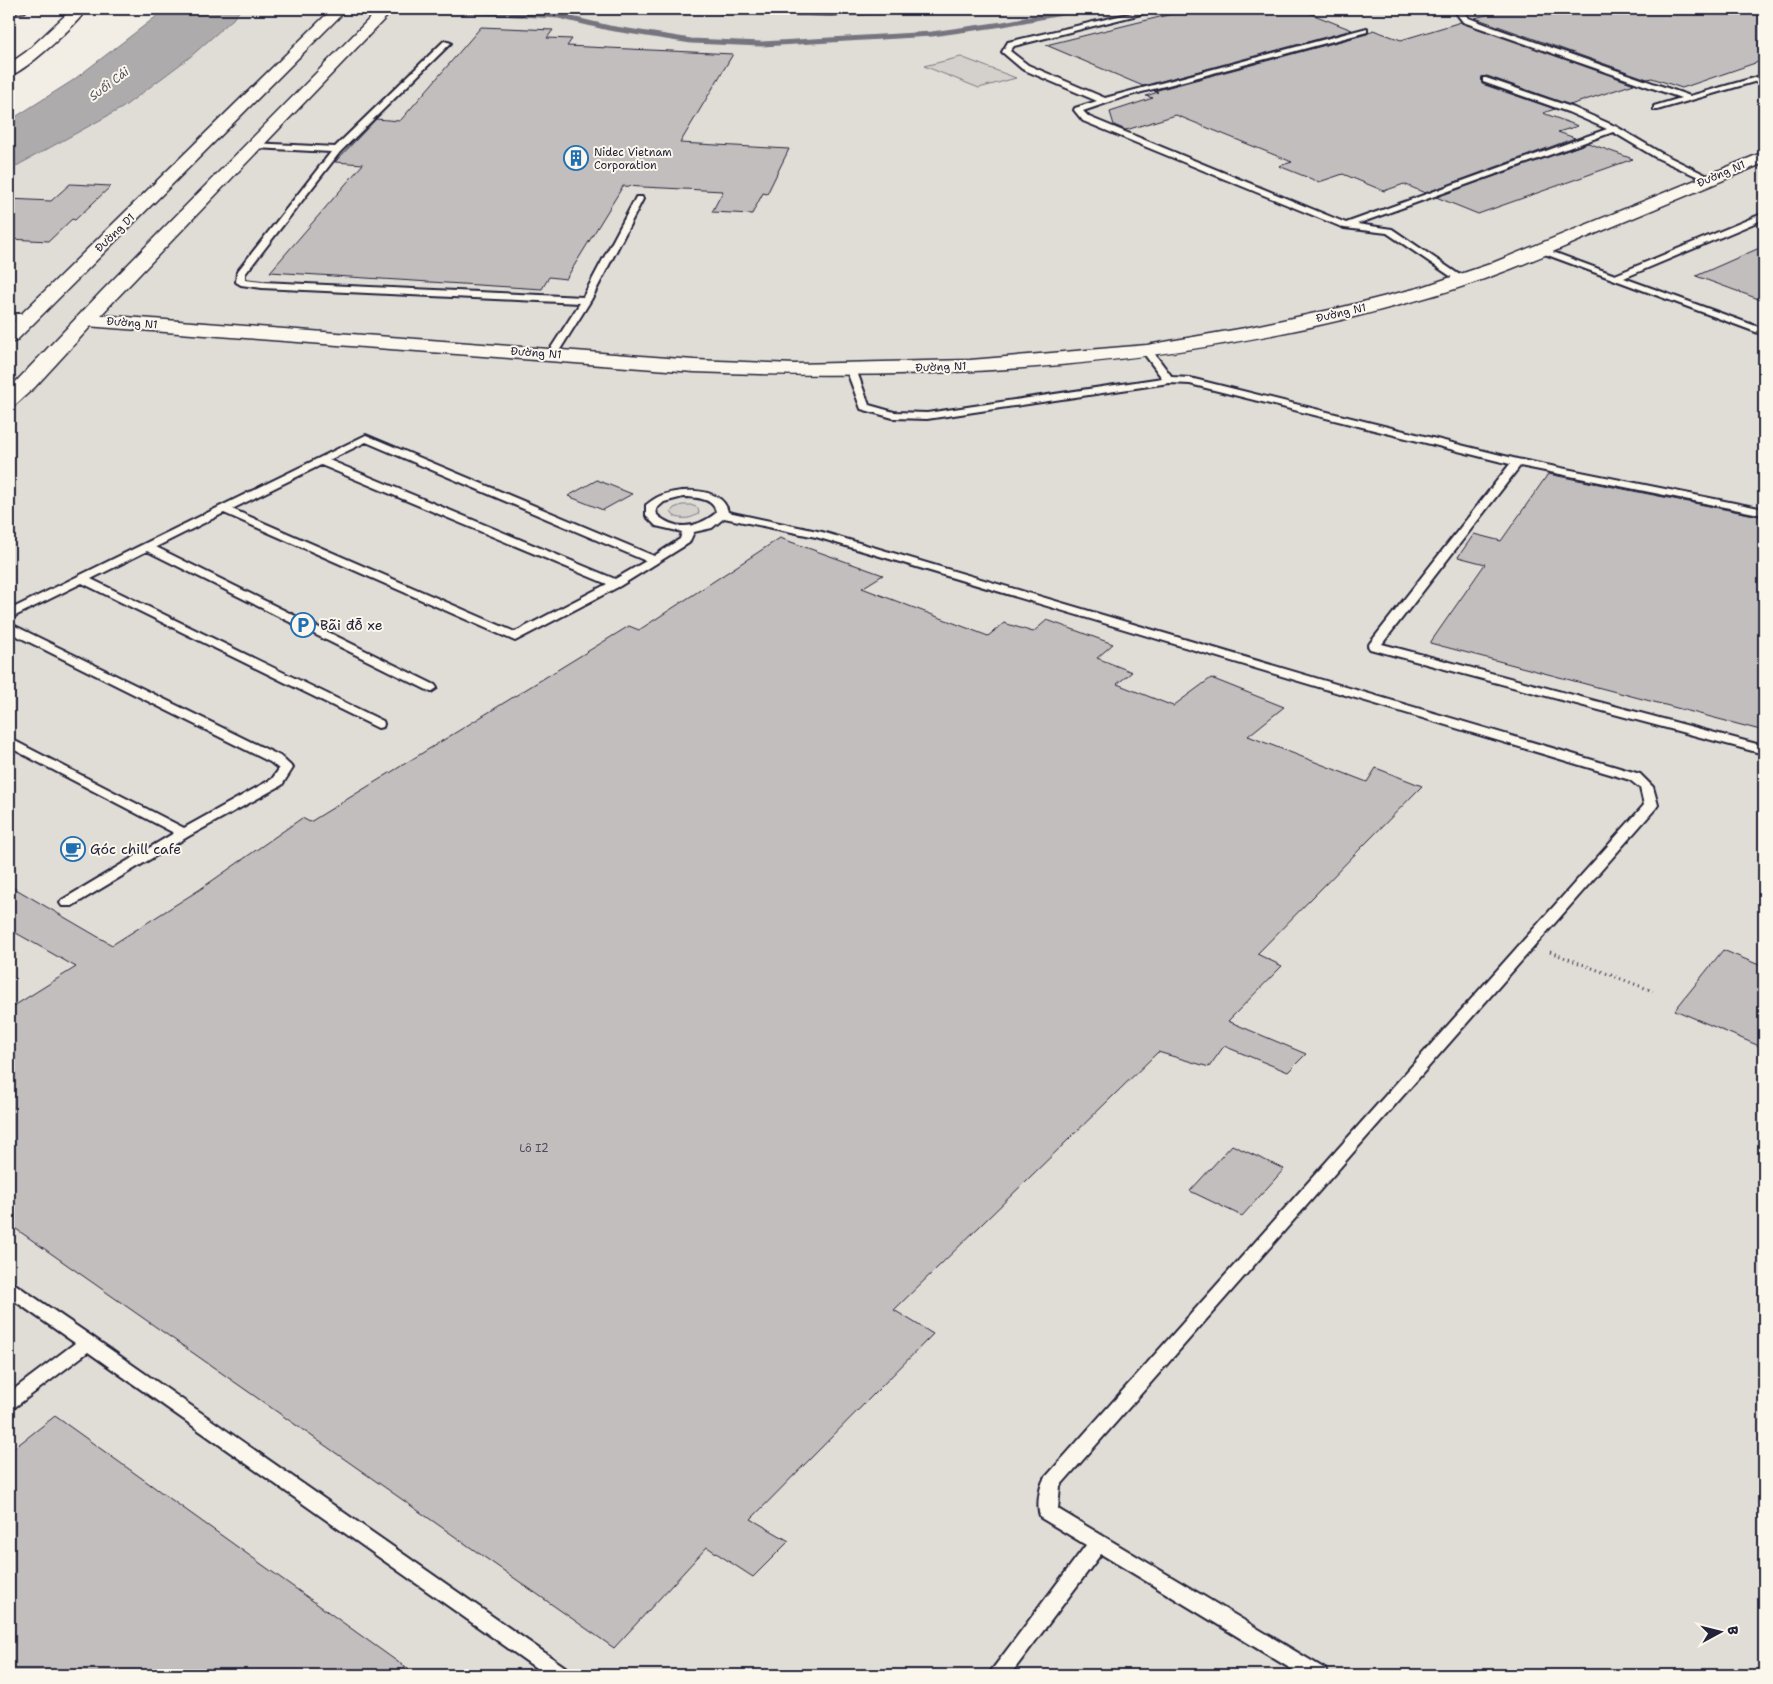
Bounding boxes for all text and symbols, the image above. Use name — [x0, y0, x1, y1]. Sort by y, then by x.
water label: Suối Cái — [86, 63, 133, 104]
building icon: Nidec Vietnam Corporation — [563, 145, 589, 171]
place label: Nidec Vietnam Corporation — [594, 145, 672, 173]
street label: Đường N1 — [1695, 157, 1747, 191]
street label: Đường D1 — [92, 210, 138, 256]
street label: Đường N1 — [1314, 300, 1368, 326]
street label: Đường N1 — [106, 314, 158, 332]
street label: Đường N1 — [510, 344, 562, 362]
street label: Đường N1 — [915, 359, 967, 375]
parking icon: Bãi đỗ xe — [290, 612, 316, 638]
place label: Bãi đỗ xe — [320, 616, 383, 634]
cafe icon: Góc chill cafe — [60, 836, 86, 862]
place label: Góc chill cafe — [90, 840, 181, 858]
house number: Lô I2 — [519, 1141, 549, 1156]
north arrow — [1696, 1606, 1746, 1656]
text: B — [1723, 1625, 1742, 1636]

